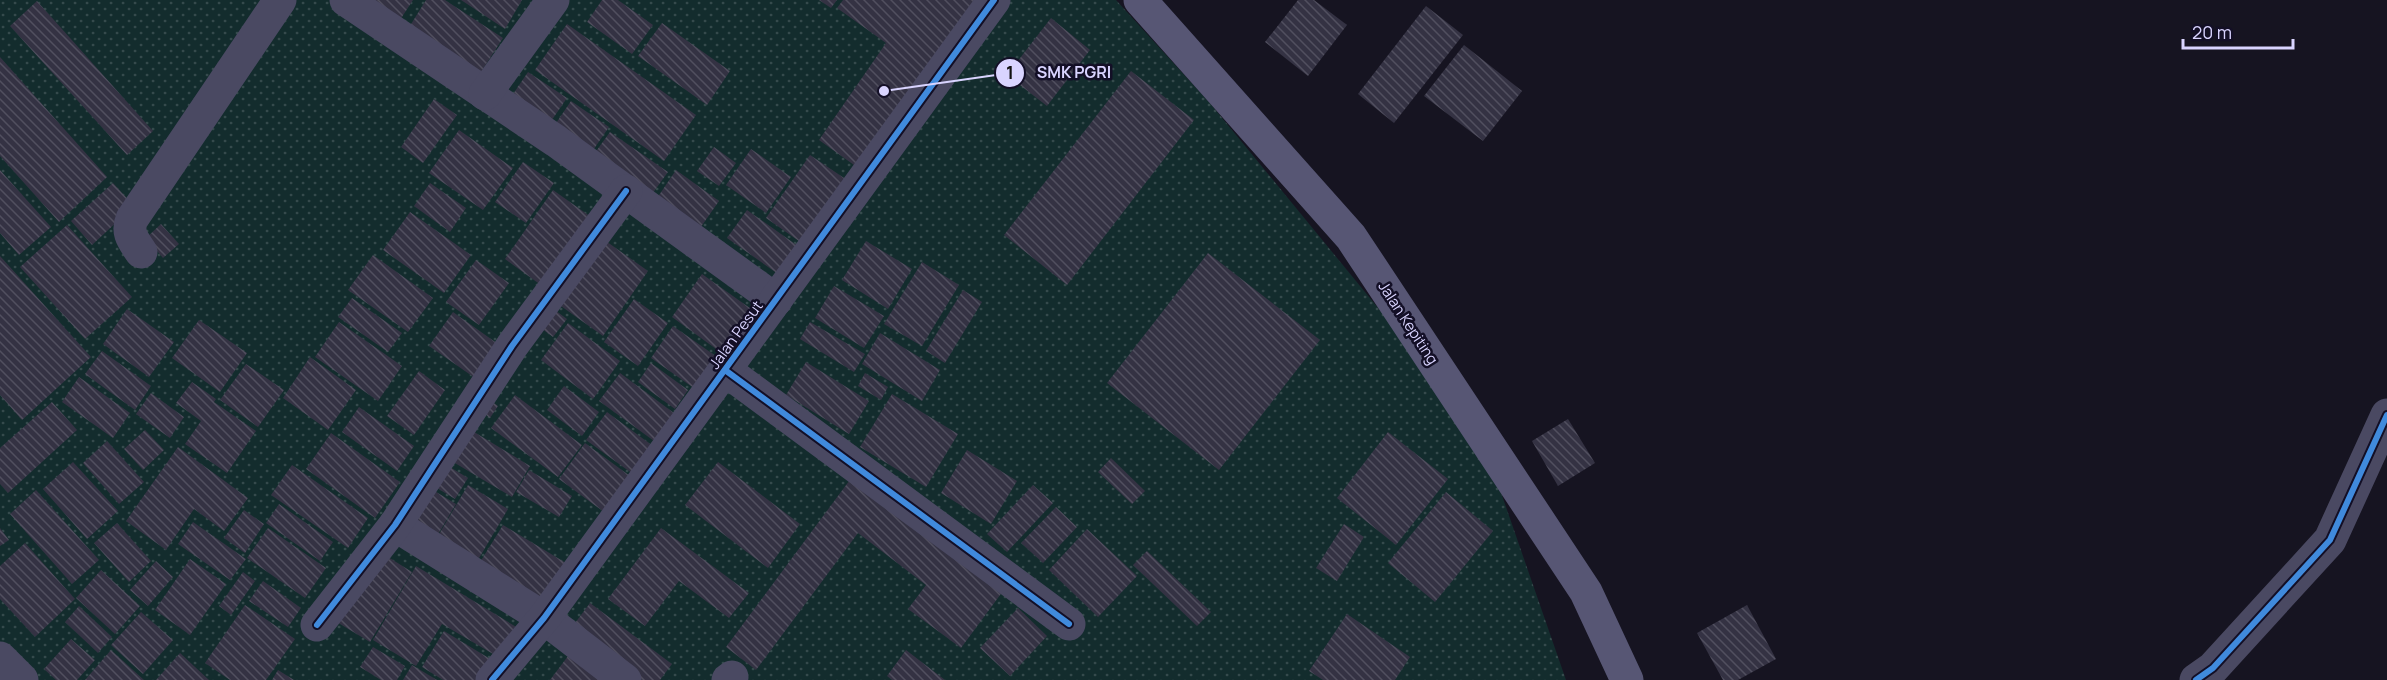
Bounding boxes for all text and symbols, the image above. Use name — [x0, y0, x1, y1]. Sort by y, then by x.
scale bar — [2183, 12, 2292, 50]
text: 20 m — [2192, 20, 2232, 44]
callout: SMK PGRI — [995, 56, 1123, 90]
text: 1 — [1006, 60, 1014, 84]
text: SMK PGRI — [1037, 61, 1111, 83]
street label: Jalan Kepiting — [1374, 277, 1443, 369]
street label: Jalan Pesut — [704, 296, 767, 373]

